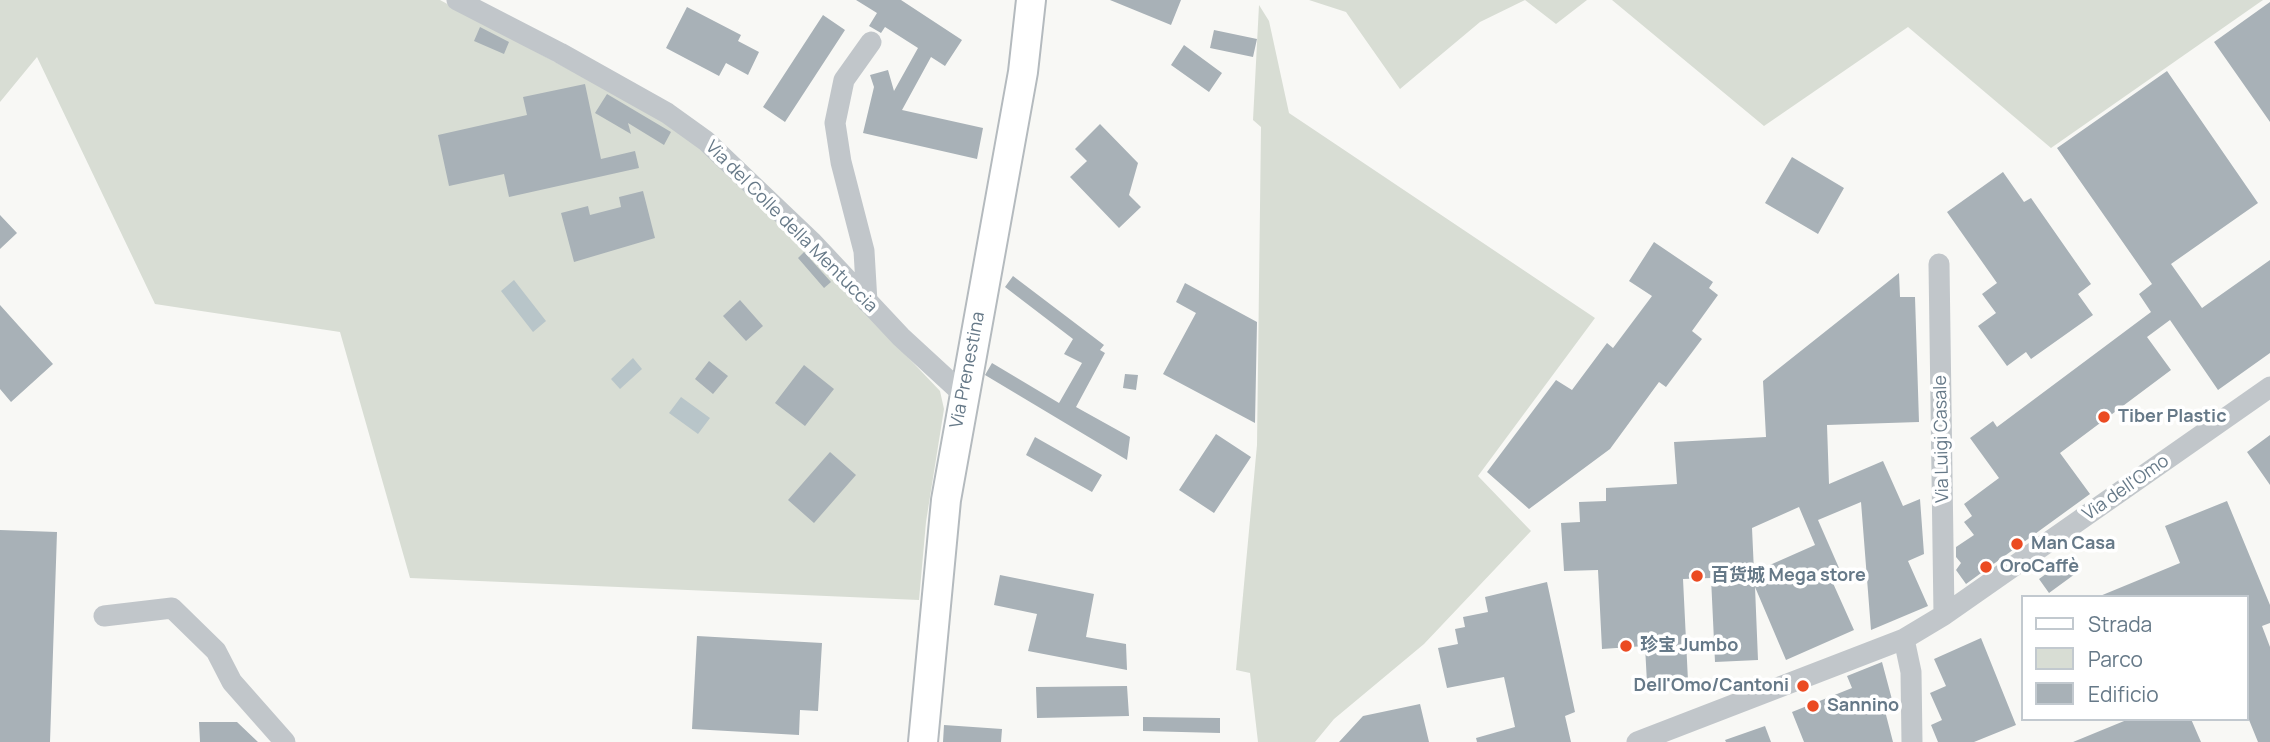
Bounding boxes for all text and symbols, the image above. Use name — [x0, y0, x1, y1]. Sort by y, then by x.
street label: Via del Colle della Mentuccia — [701, 137, 881, 317]
street label: Via Prenestina — [946, 310, 990, 430]
street label: Via Luigi Casale — [1930, 375, 1954, 503]
place label: Tiber Plastic — [2118, 406, 2227, 428]
marker: Tiber Plastic — [2096, 409, 2112, 425]
street label: Via dell'Omo — [2079, 450, 2173, 526]
place label: Man Casa — [2031, 533, 2115, 555]
marker: Man Casa — [2009, 536, 2025, 552]
place label: OroCaffè — [2000, 556, 2079, 578]
marker: OroCaffè — [1978, 559, 1994, 575]
place label: 百货城 Mega store — [1711, 565, 1866, 587]
marker: 百货城 Mega store — [1689, 568, 1705, 584]
legend — [2022, 595, 2249, 721]
text: Strada — [2088, 610, 2152, 638]
place label: 珍宝 Jumbo — [1640, 635, 1738, 657]
marker: 珍宝 Jumbo — [1618, 638, 1634, 654]
text: Parco — [2088, 645, 2143, 673]
place label: Dell'Omo/Cantoni — [1634, 675, 1789, 697]
marker: Dell'Omo/Cantoni — [1795, 678, 1811, 694]
text: Edificio — [2088, 680, 2159, 708]
place label: Sannino — [1827, 695, 1899, 717]
marker: Sannino — [1805, 698, 1821, 714]

